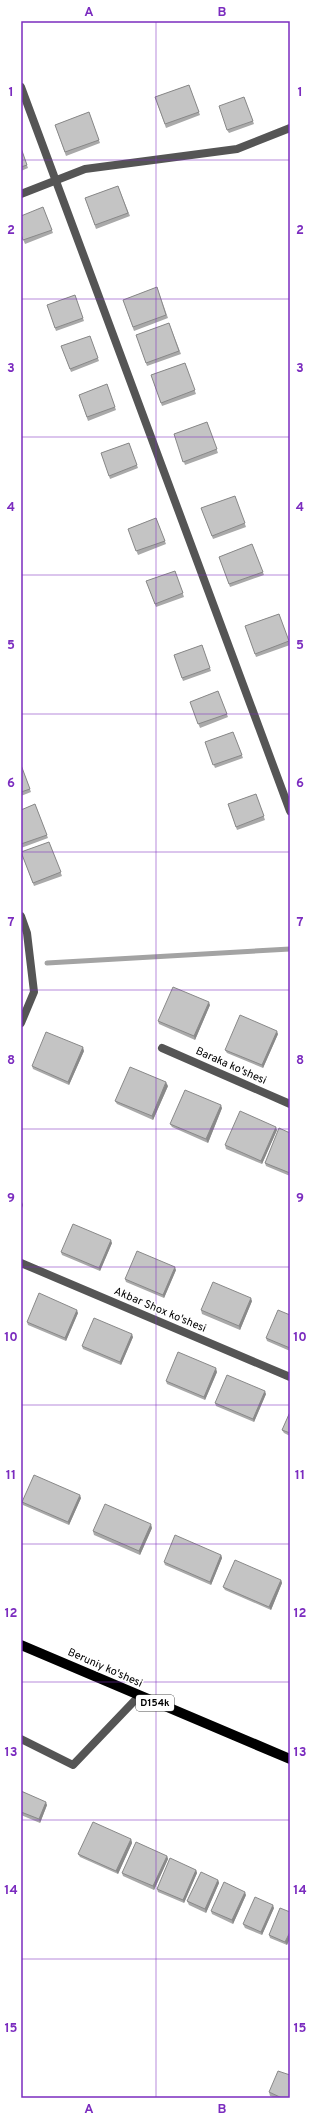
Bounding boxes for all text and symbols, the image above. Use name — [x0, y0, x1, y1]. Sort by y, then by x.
text: A — [84, 5, 94, 21]
text: B — [218, 5, 227, 21]
text: 1 — [8, 85, 14, 101]
text: 1 — [297, 85, 303, 101]
text: 2 — [7, 223, 15, 239]
text: 2 — [296, 223, 304, 239]
text: 3 — [7, 361, 15, 377]
text: 3 — [296, 361, 304, 377]
text: 4 — [7, 500, 15, 516]
text: 4 — [296, 500, 304, 516]
text: 5 — [7, 638, 15, 654]
text: 5 — [296, 638, 304, 654]
text: 6 — [7, 776, 15, 792]
text: 6 — [296, 776, 304, 792]
text: 7 — [8, 915, 15, 931]
text: 7 — [297, 915, 304, 931]
street label: Baraka ko'shesi — [193, 1044, 269, 1088]
text: 8 — [7, 1053, 15, 1069]
text: 8 — [296, 1053, 304, 1069]
text: 9 — [7, 1191, 15, 1207]
text: 9 — [296, 1191, 304, 1207]
street label: Akbar Shox ko'shesi — [112, 1284, 208, 1336]
text: 10 — [4, 1330, 18, 1346]
text: 10 — [293, 1330, 307, 1346]
text: 11 — [6, 1468, 16, 1484]
text: 11 — [295, 1468, 305, 1484]
text: 12 — [4, 1606, 18, 1622]
text: 12 — [293, 1606, 307, 1622]
street label: Beruniy ko'shesi — [65, 1645, 145, 1691]
road number: D154k — [136, 1695, 174, 1711]
text: 13 — [5, 1745, 18, 1761]
text: 13 — [294, 1745, 307, 1761]
text: 14 — [4, 1883, 18, 1899]
text: 14 — [293, 1883, 307, 1899]
text: 15 — [4, 2021, 18, 2037]
text: 15 — [293, 2021, 307, 2037]
text: A — [84, 2102, 94, 2118]
text: B — [218, 2102, 227, 2118]

